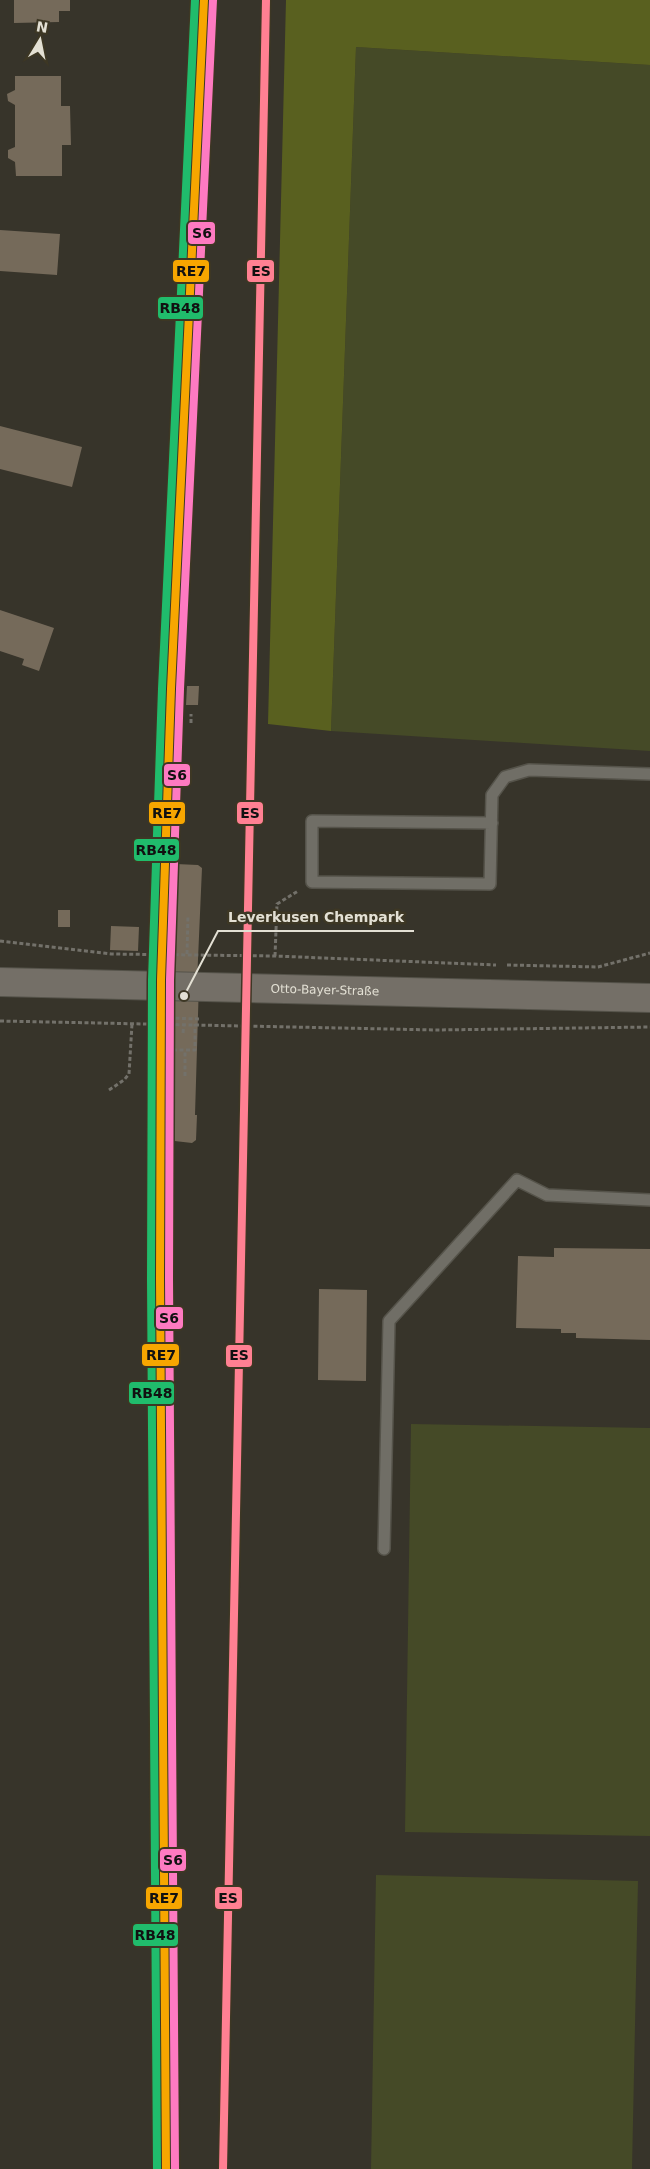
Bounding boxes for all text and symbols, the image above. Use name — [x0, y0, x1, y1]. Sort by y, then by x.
north arrow — [15, 15, 65, 65]
text: N — [35, 18, 49, 36]
line badge: S6 — [187, 221, 216, 245]
text: S6 — [192, 225, 212, 241]
line badge: RE7 — [172, 259, 210, 283]
line badge: ES — [246, 259, 275, 283]
text: RE7 — [176, 263, 206, 279]
text: ES — [251, 263, 271, 279]
line badge: RB48 — [157, 296, 204, 320]
text: RB48 — [160, 300, 200, 316]
line badge: S6 — [163, 763, 191, 787]
text: S6 — [167, 767, 187, 783]
line badge: RE7 — [148, 801, 186, 825]
line badge: ES — [236, 801, 264, 825]
text: RE7 — [152, 805, 182, 821]
text: ES — [240, 805, 260, 821]
line badge: RB48 — [133, 838, 180, 862]
text: RB48 — [136, 842, 176, 858]
callout: Leverkusen Chempark — [218, 902, 414, 931]
text: Leverkusen Chempark — [228, 909, 405, 925]
street label: Otto-Bayer-Straße — [270, 982, 379, 998]
line badge: S6 — [155, 1306, 184, 1330]
text: S6 — [159, 1310, 179, 1326]
line badge: RE7 — [141, 1343, 180, 1367]
line badge: ES — [225, 1344, 253, 1368]
text: RE7 — [146, 1347, 176, 1363]
text: ES — [229, 1347, 249, 1363]
line badge: RB48 — [128, 1381, 175, 1405]
text: RB48 — [132, 1385, 172, 1401]
line badge: S6 — [159, 1848, 187, 1872]
text: S6 — [163, 1852, 183, 1868]
line badge: RE7 — [145, 1886, 183, 1910]
line badge: ES — [214, 1886, 243, 1910]
text: RE7 — [149, 1890, 179, 1906]
text: ES — [218, 1890, 238, 1906]
line badge: RB48 — [132, 1923, 179, 1947]
text: RB48 — [135, 1927, 175, 1943]

